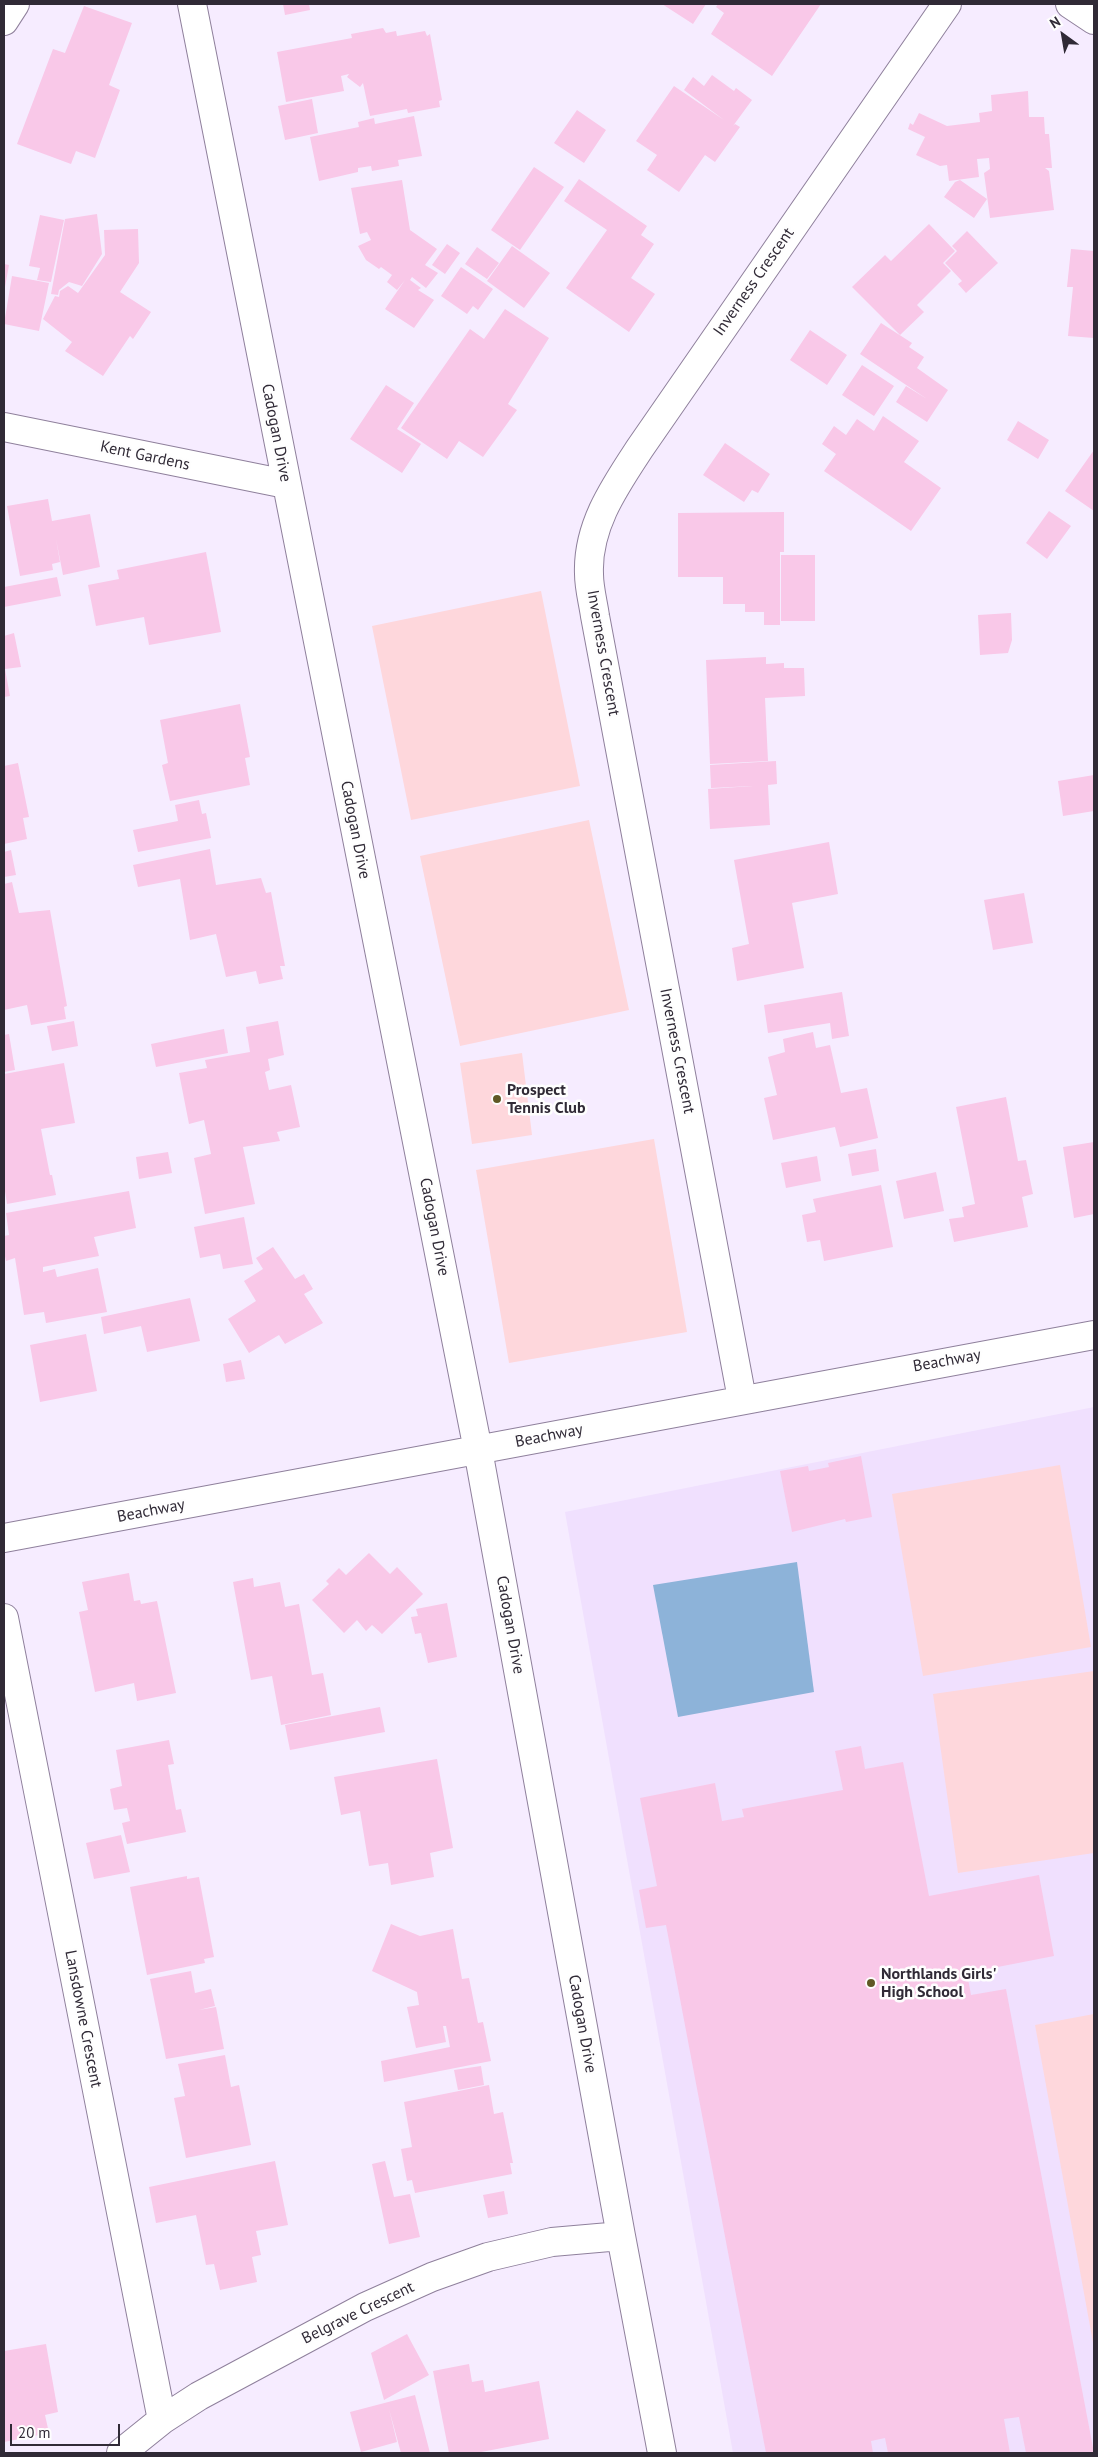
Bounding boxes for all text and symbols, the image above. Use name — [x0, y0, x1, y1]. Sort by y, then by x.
north arrow — [1038, 10, 1088, 60]
text: N — [1046, 12, 1064, 32]
street label: Inverness Crescent — [710, 224, 798, 340]
street label: Cadogan Drive — [257, 382, 295, 484]
street label: Kent Gardens — [99, 437, 191, 475]
street label: Inverness Crescent — [582, 589, 624, 717]
street label: Cadogan Drive — [336, 779, 374, 881]
street label: Inverness Crescent — [655, 987, 699, 1115]
place label: Prospect Tennis Club — [507, 1080, 586, 1118]
marker: Prospect Tennis Club — [491, 1093, 503, 1105]
street label: Cadogan Drive — [415, 1176, 453, 1278]
street label: Beachway — [912, 1346, 982, 1376]
street label: Beachway — [514, 1420, 584, 1452]
street label: Beachway — [116, 1495, 186, 1527]
street label: Cadogan Drive — [492, 1574, 528, 1676]
street label: Lansdowne Crescent — [60, 1949, 106, 2089]
place label: Northlands Girls' High School — [881, 1964, 996, 2002]
street label: Cadogan Drive — [564, 1973, 600, 2075]
marker: Northlands Girls' High School — [865, 1977, 877, 1989]
street label: Belgrave Crescent — [299, 2278, 417, 2348]
scale bar — [12, 2414, 122, 2446]
text: 20 m — [18, 2423, 51, 2442]

